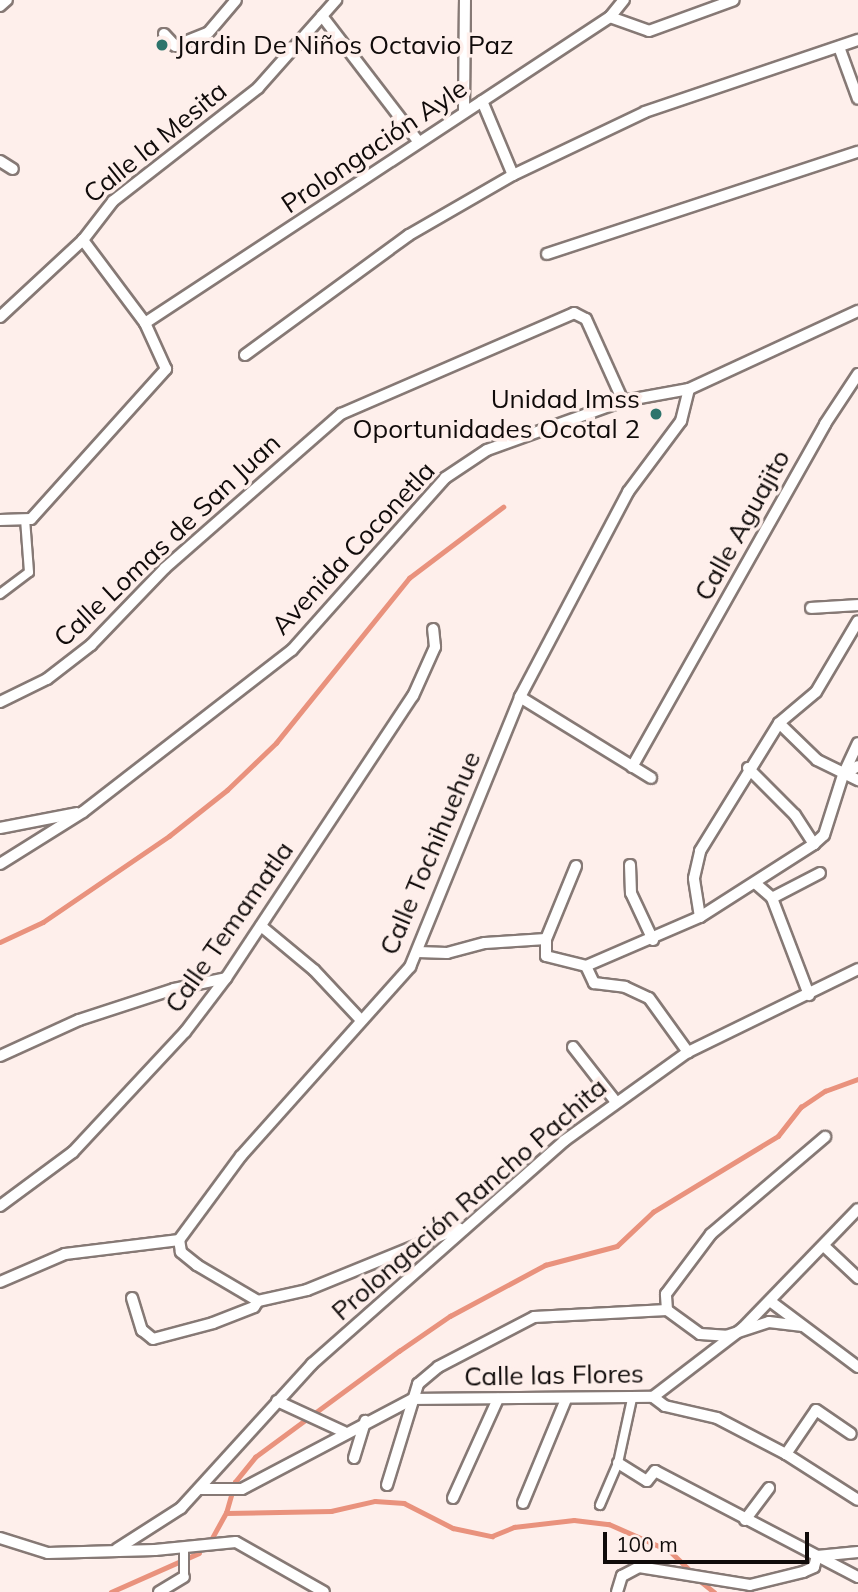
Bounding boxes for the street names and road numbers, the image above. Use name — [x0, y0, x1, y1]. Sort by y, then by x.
street label: Prolongación Ayle — [275, 72, 473, 220]
street label: Calle la Mesita — [77, 75, 233, 209]
street label: Calle Lomas de San Juan — [47, 427, 287, 653]
street label: Calle Aguajito — [688, 444, 796, 606]
street label: Avenida Coconetla — [265, 455, 441, 641]
street label: Calle Tochihuehue — [373, 747, 487, 959]
street label: Calle Temamatla — [158, 835, 300, 1019]
street label: Prolongación Rancho Pachita — [325, 1071, 613, 1327]
street label: Calle las Flores — [464, 1358, 644, 1392]

